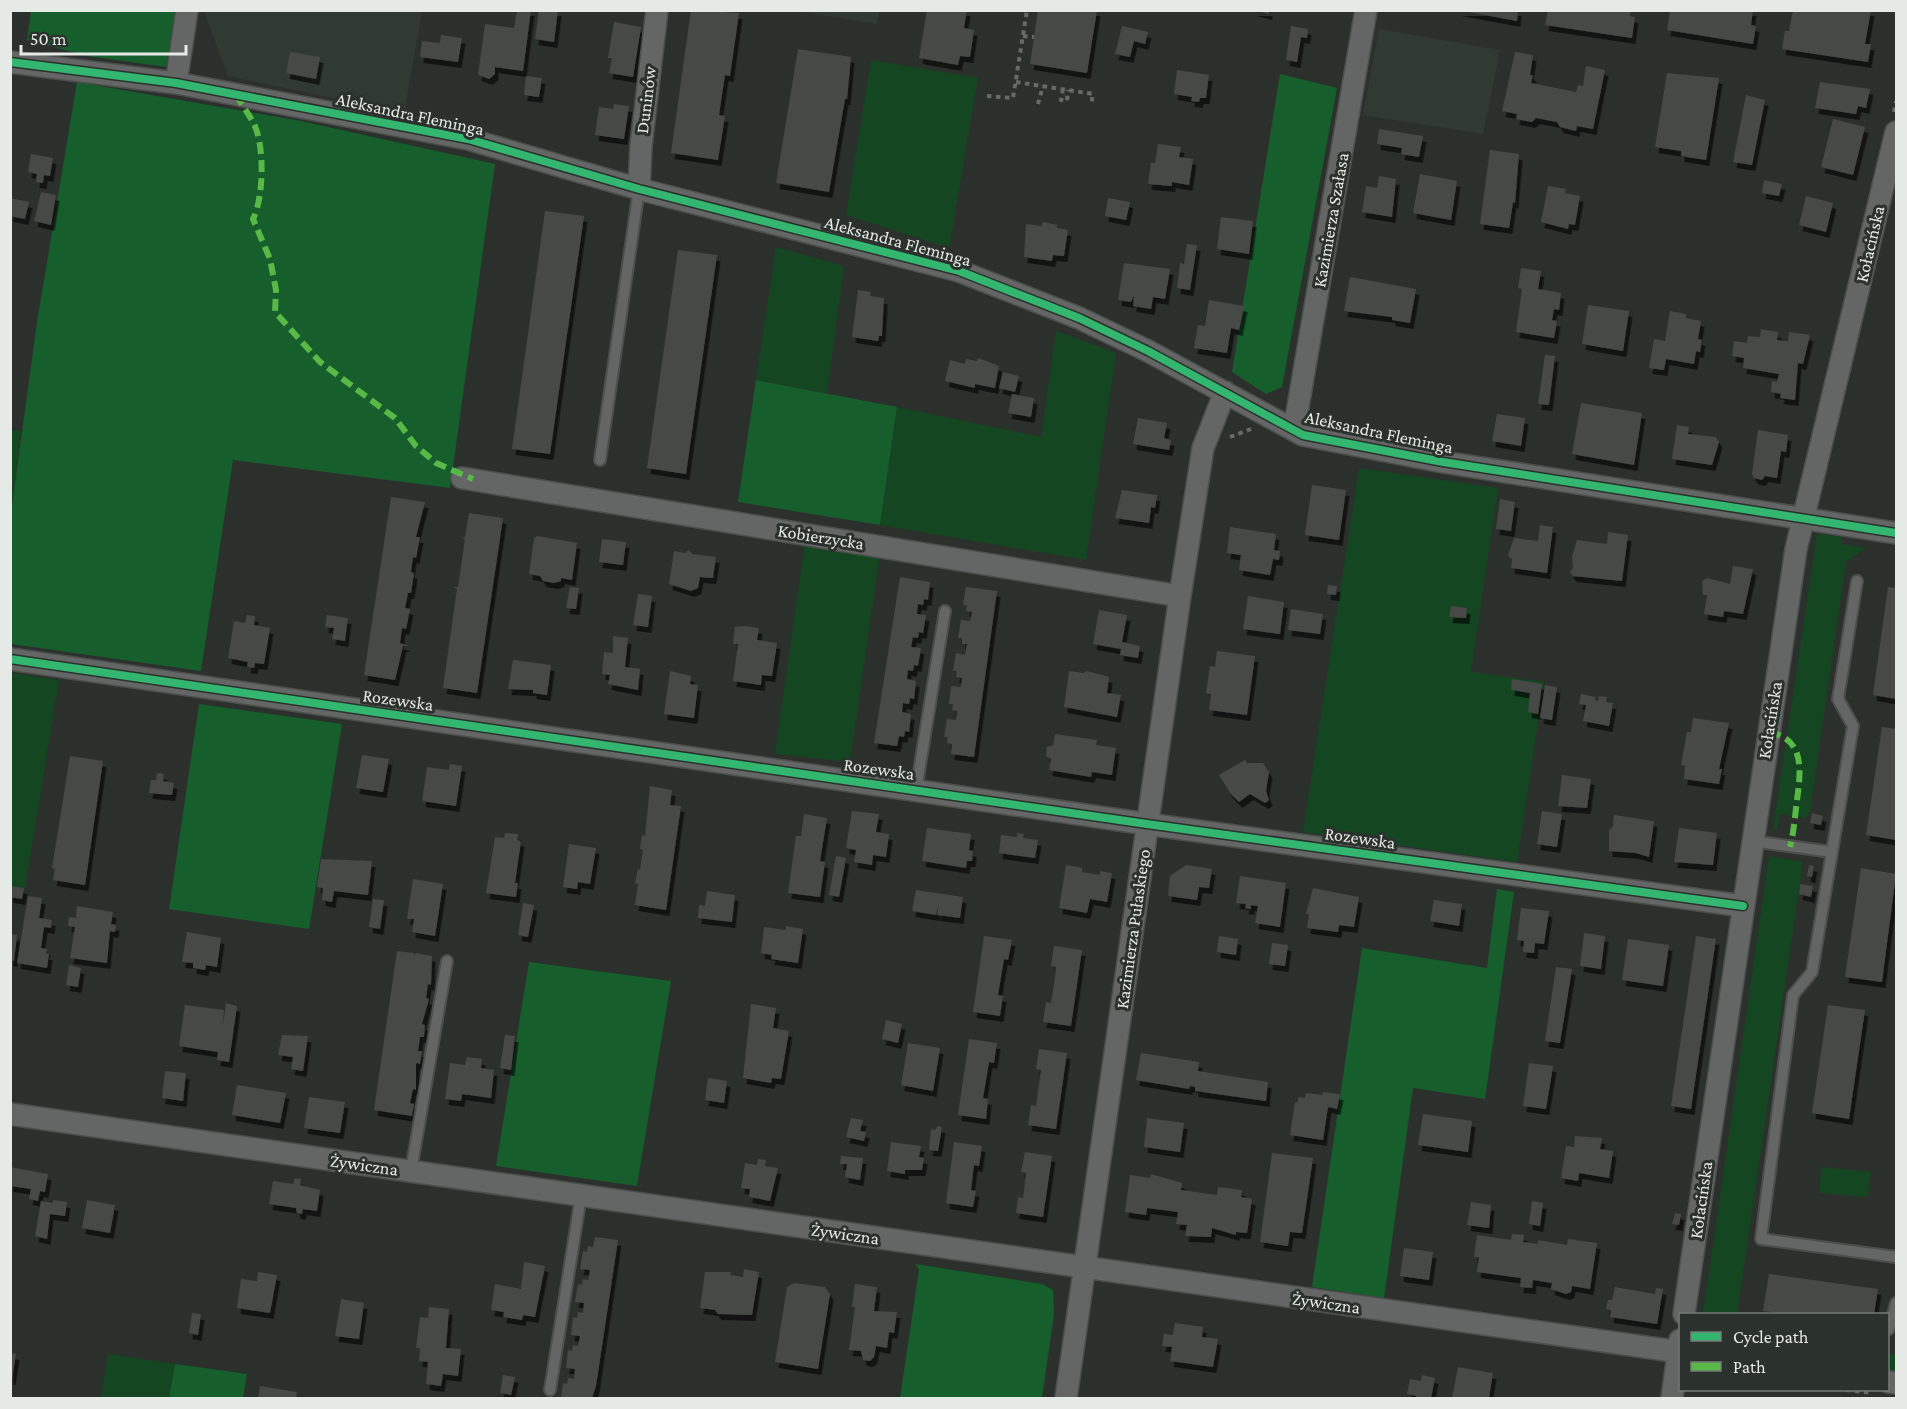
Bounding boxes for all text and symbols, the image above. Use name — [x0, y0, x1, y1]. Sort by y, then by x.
scale bar — [21, 18, 186, 56]
text: 50 m — [30, 29, 67, 49]
street label: Duninów — [632, 64, 660, 135]
street label: Aleksandra Fleminga — [334, 89, 486, 139]
street label: Kazimierza Szałasa — [1309, 151, 1353, 289]
street label: Kołacińska — [1851, 204, 1889, 284]
street label: Aleksandra Fleminga — [822, 212, 974, 270]
street label: Aleksandra Fleminga — [1303, 407, 1455, 457]
street label: Kobierzycka — [776, 520, 866, 554]
street label: Kołacińska — [1754, 680, 1786, 760]
street label: Rozewska — [361, 685, 435, 715]
street label: Rozewska — [842, 754, 916, 784]
street label: Rozewska — [1323, 823, 1397, 853]
street label: Kazimierza Pułaskiego — [1112, 848, 1154, 1010]
street label: Żywiczna — [329, 1150, 399, 1180]
street label: Kołacińska — [1686, 1160, 1716, 1240]
street label: Żywiczna — [810, 1219, 880, 1249]
street label: Żywiczna — [1291, 1288, 1361, 1318]
legend — [1679, 1313, 1889, 1391]
text: Cycle path — [1733, 1327, 1809, 1347]
text: Path — [1733, 1357, 1766, 1377]

